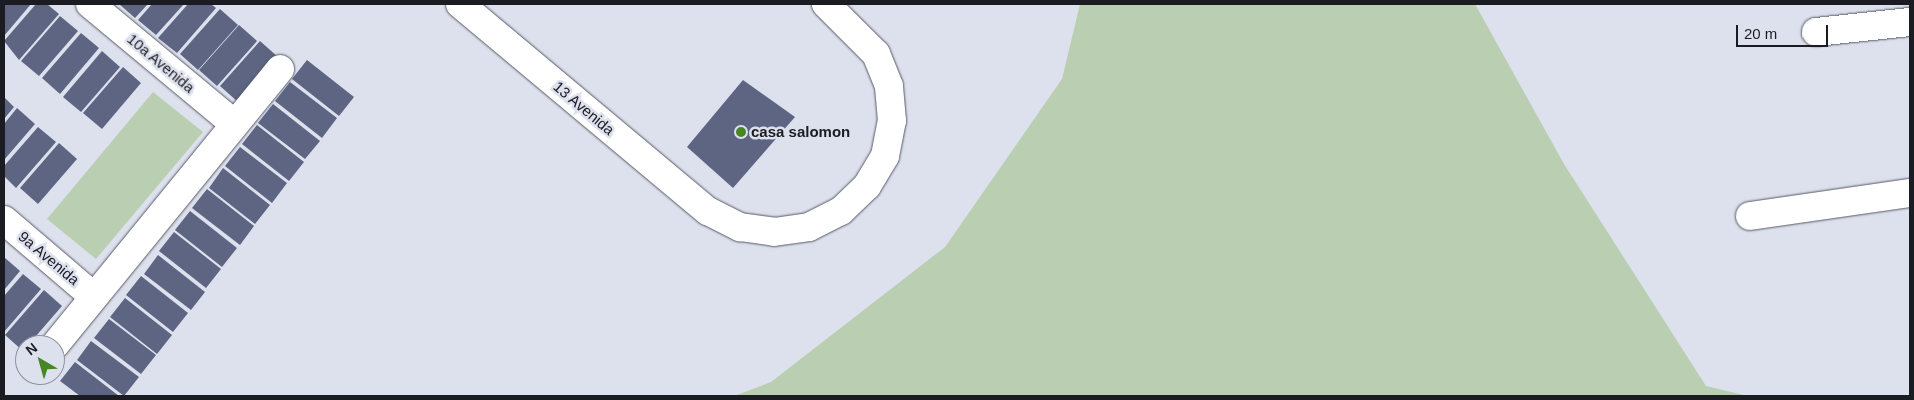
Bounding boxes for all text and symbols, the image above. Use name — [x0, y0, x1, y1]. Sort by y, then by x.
scale bar — [1739, 15, 1832, 47]
text: 20 m — [1744, 25, 1777, 42]
street label: 10a Avenida — [123, 29, 199, 97]
street label: 13 Avenida — [550, 77, 618, 139]
place label: casa salomon — [751, 123, 850, 141]
marker: casa salomon — [735, 126, 747, 138]
street label: 9a Avenida — [15, 227, 83, 289]
north arrow — [15, 335, 65, 385]
text: N — [22, 340, 40, 358]

